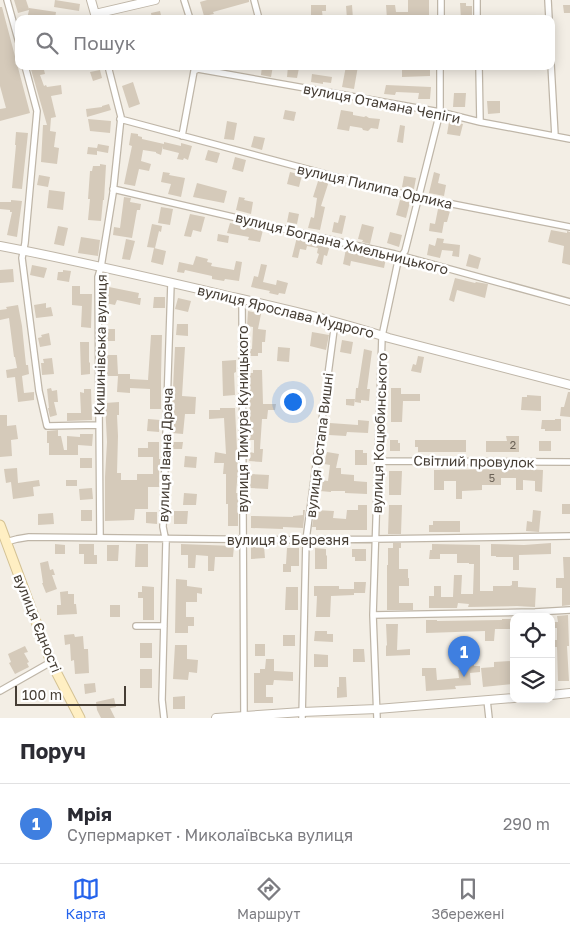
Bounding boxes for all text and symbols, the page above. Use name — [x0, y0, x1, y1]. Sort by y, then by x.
search box — [15, 15, 555, 70]
icon: search — [33, 29, 61, 57]
text: Пошук — [73, 31, 136, 54]
street label: вулиця Отамана Чепіги — [302, 79, 462, 127]
street label: вулиця Пилипа Орлика — [296, 160, 454, 212]
street label: вулиця Богдана Хмельницького — [234, 208, 450, 278]
street label: Кишинівська вулиця — [90, 274, 110, 416]
street label: вулиця Ярослава Мудрого — [196, 281, 376, 341]
street label: вулиця Тимура Куницького — [234, 325, 251, 513]
street label: вулиця Коцюбинського — [368, 352, 390, 514]
street label: вулиця Остапа Вишні — [302, 371, 336, 519]
street label: вулиця Івана Драча — [154, 387, 176, 523]
your location — [280, 389, 306, 415]
house number: 2 — [510, 438, 516, 451]
street label: Світлий провулок — [413, 451, 535, 471]
house number: 5 — [489, 471, 495, 484]
street label: вулиця 8 Березня — [227, 531, 349, 548]
street label: вулиця Єдності — [10, 571, 66, 675]
map controls — [510, 613, 555, 703]
button: locate — [510, 613, 555, 658]
pin: 1 — [448, 636, 480, 677]
button: layers — [510, 658, 555, 703]
scale bar — [15, 683, 126, 706]
text: 100 m — [22, 686, 62, 703]
text: Поруч — [20, 738, 86, 764]
text: Мрія — [67, 802, 112, 825]
text: 1 — [32, 814, 40, 834]
text: 290 m — [503, 814, 550, 834]
text: Супермаркет · Миколаївська вулиця — [67, 825, 353, 845]
tab: Карта — [66, 875, 106, 922]
tab: Маршрут — [237, 875, 300, 922]
tab: Збережені — [431, 875, 504, 922]

